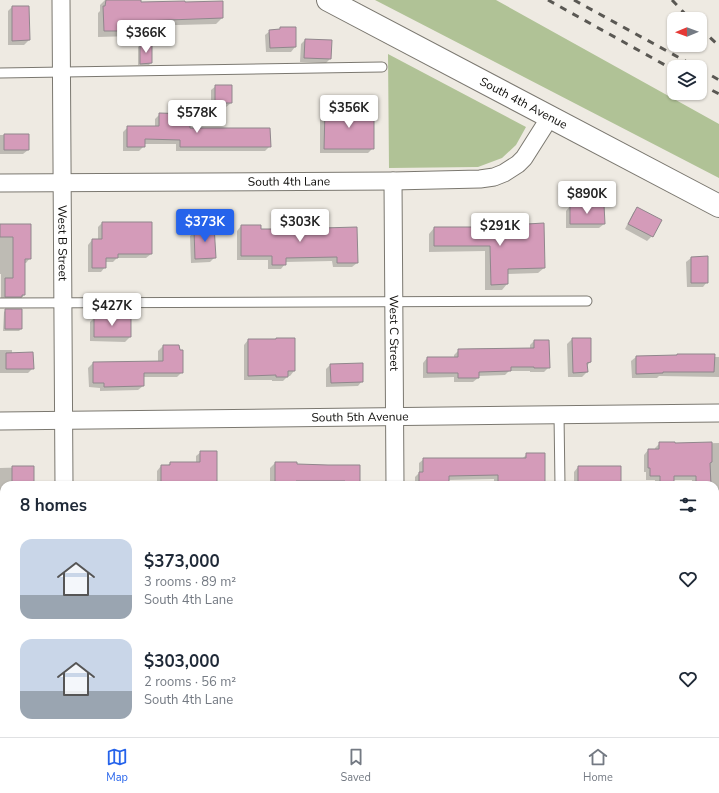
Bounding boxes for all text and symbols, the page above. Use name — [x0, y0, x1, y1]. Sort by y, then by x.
north arrow — [667, 12, 707, 52]
map controls — [667, 12, 707, 100]
pin: $366K — [118, 20, 174, 54]
text: $366K — [126, 24, 166, 42]
button: layers — [667, 60, 707, 100]
street label: South 4th Avenue — [477, 73, 570, 133]
pin: $356K — [321, 95, 377, 129]
text: $356K — [329, 99, 369, 117]
pin: $578K — [169, 100, 225, 134]
text: $578K — [177, 104, 217, 122]
street label: South 4th Lane — [248, 173, 330, 190]
pin: $890K — [559, 181, 615, 215]
text: $890K — [567, 185, 607, 203]
street label: West B Street — [54, 205, 71, 282]
pin: $373K — [177, 209, 233, 243]
pin: $303K — [272, 209, 328, 243]
text: $373K — [185, 213, 225, 231]
text: $303K — [280, 213, 320, 231]
pin: $291K — [472, 213, 528, 247]
text: $291K — [480, 217, 520, 235]
pin: $427K — [84, 293, 140, 327]
street label: West C Street — [386, 295, 402, 372]
text: $427K — [92, 297, 132, 315]
street label: South 5th Avenue — [311, 408, 409, 426]
text: 8 homes — [20, 494, 87, 517]
icon: filters — [677, 494, 699, 516]
text: $373,000 — [144, 550, 220, 573]
icon: home — [52, 555, 100, 603]
icon: heart — [677, 568, 699, 590]
text: 3 rooms · 89 m² — [144, 573, 236, 591]
text: South 4th Lane — [144, 591, 233, 609]
text: $303,000 — [144, 650, 220, 673]
icon: home — [52, 655, 100, 703]
icon: heart — [677, 668, 699, 690]
text: 2 rooms · 56 m² — [144, 673, 236, 691]
text: South 4th Lane — [144, 691, 233, 709]
tab: Map — [106, 746, 128, 785]
tab: Saved — [340, 746, 371, 785]
tab: Home — [583, 746, 613, 785]

